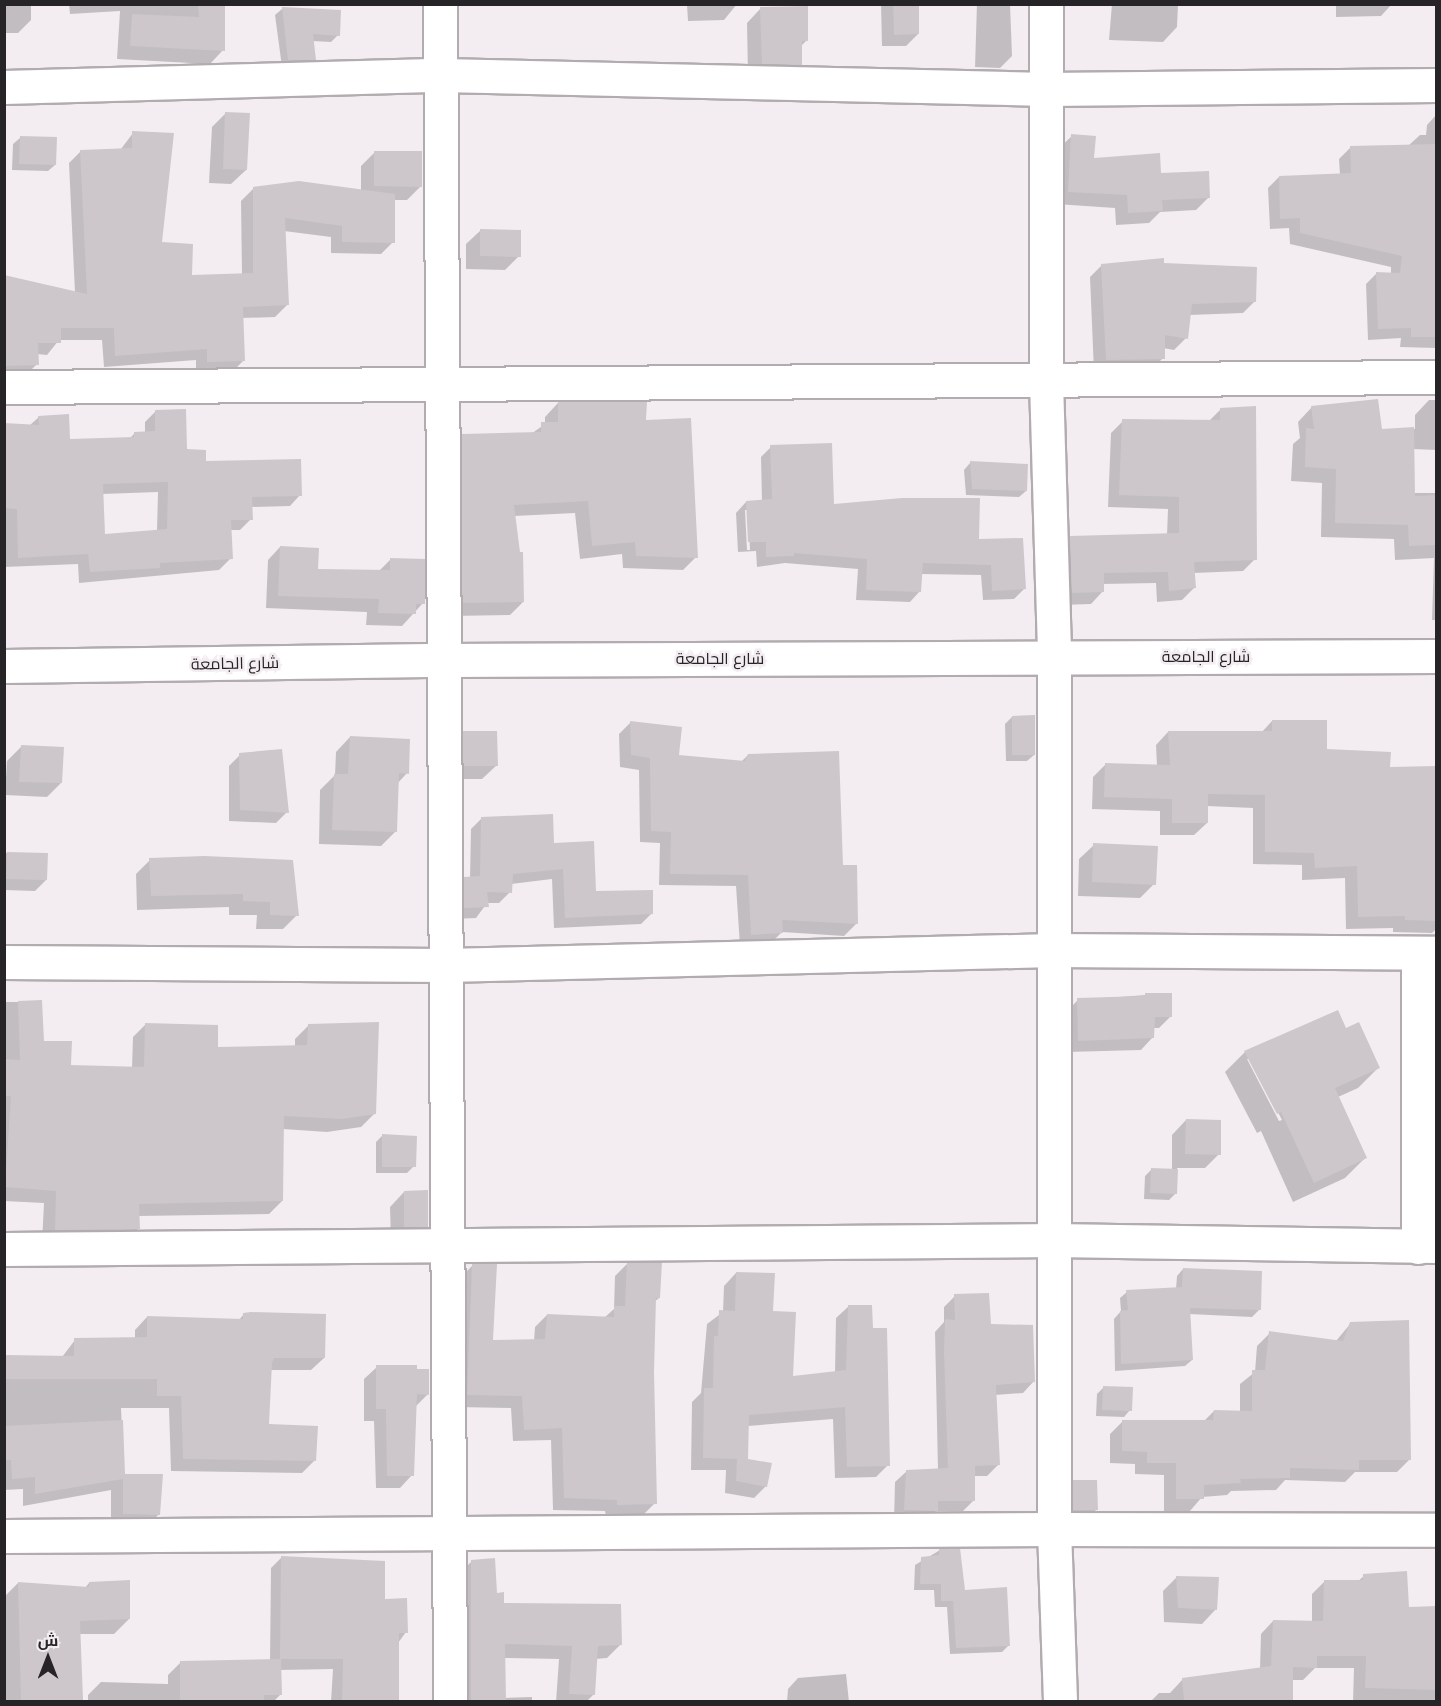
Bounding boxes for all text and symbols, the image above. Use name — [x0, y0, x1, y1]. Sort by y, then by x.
street label: شارع الجامعة — [1162, 646, 1250, 666]
street label: شارع الجامعة — [676, 648, 764, 668]
street label: شارع الجامعة — [191, 653, 279, 673]
north arrow — [18, 1628, 78, 1688]
text: ش — [38, 1630, 58, 1650]

